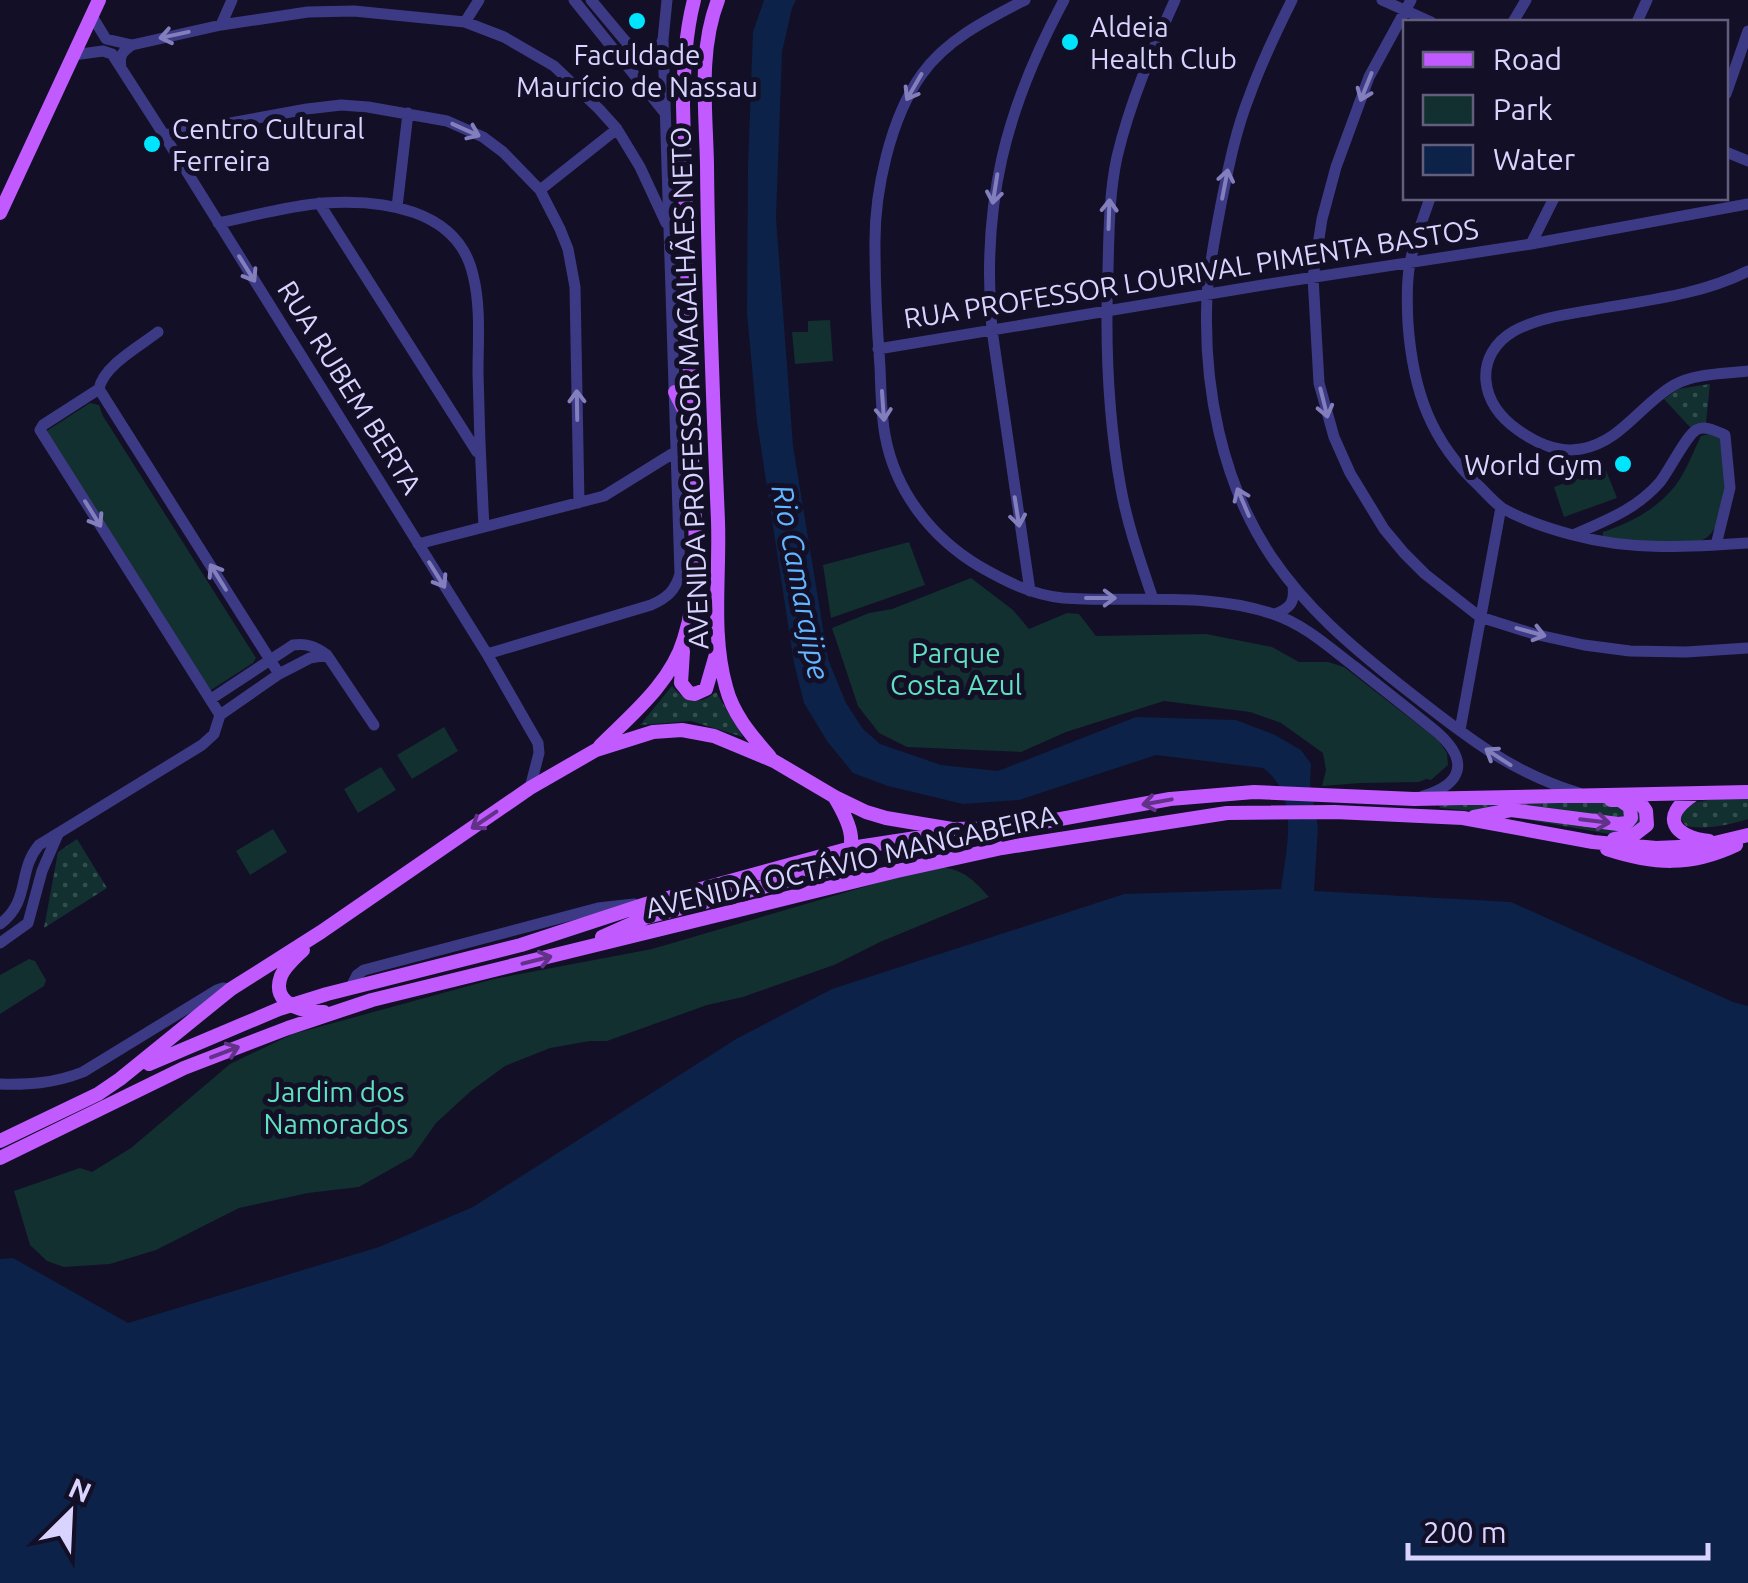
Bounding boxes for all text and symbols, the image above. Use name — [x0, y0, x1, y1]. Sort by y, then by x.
marker: Faculdade Maurício de Nassau — [626, 10, 648, 32]
place label: Aldeia Health Club — [1090, 11, 1237, 74]
legend — [1403, 20, 1728, 200]
one-way arrow — [159, 27, 191, 46]
marker: Aldeia Health Club — [1059, 31, 1081, 53]
place label: Faculdade Maurício de Nassau — [516, 39, 758, 102]
text: Road — [1493, 42, 1562, 76]
one-way arrow — [1356, 71, 1374, 101]
one-way arrow — [904, 73, 924, 101]
text: Park — [1493, 92, 1553, 126]
place label: Centro Cultural Ferreira — [172, 113, 365, 176]
one-way arrow — [450, 122, 481, 140]
street label: AVENIDA PROFESSOR MAGALHÃES NETO — [664, 126, 714, 650]
marker: Centro Cultural Ferreira — [141, 133, 163, 155]
text: Water — [1493, 142, 1576, 176]
one-way arrow — [1217, 169, 1236, 201]
one-way arrow — [986, 173, 1004, 205]
one-way arrow — [1100, 199, 1119, 231]
street label: RUA PROFESSOR LOURIVAL PIMENTA BASTOS — [901, 212, 1481, 334]
one-way arrow — [237, 255, 257, 283]
street label: RUA RUBEM BERTA — [272, 275, 428, 499]
one-way arrow — [1316, 386, 1334, 418]
one-way arrow — [873, 389, 892, 421]
one-way arrow — [568, 390, 586, 422]
place label: World Gym — [1464, 449, 1603, 480]
marker: World Gym — [1612, 453, 1634, 475]
water label: Rio Camarajipe — [765, 482, 837, 682]
one-way arrow — [1233, 487, 1251, 518]
one-way arrow — [1009, 495, 1027, 528]
one-way arrow — [83, 499, 103, 528]
one-way arrow — [427, 560, 448, 589]
one-way arrow — [208, 563, 229, 592]
one-way arrow — [1084, 588, 1117, 608]
one-way arrow — [1515, 624, 1546, 643]
park label: Parque Costa Azul — [890, 637, 1022, 700]
one-way arrow — [1485, 747, 1513, 768]
one-way arrow — [1141, 793, 1174, 812]
street label: AVENIDA OCTÁVIO MANGABEIRA — [642, 798, 1060, 923]
one-way arrow — [470, 809, 498, 830]
one-way arrow — [1578, 813, 1610, 831]
one-way arrow — [521, 950, 552, 969]
one-way arrow — [209, 1042, 240, 1060]
park label: Jardim dos Namorados — [264, 1076, 408, 1139]
north arrow — [20, 1463, 120, 1563]
text: N — [65, 1471, 96, 1508]
scale bar — [1408, 1498, 1708, 1560]
text: 200 m — [1423, 1515, 1507, 1549]

